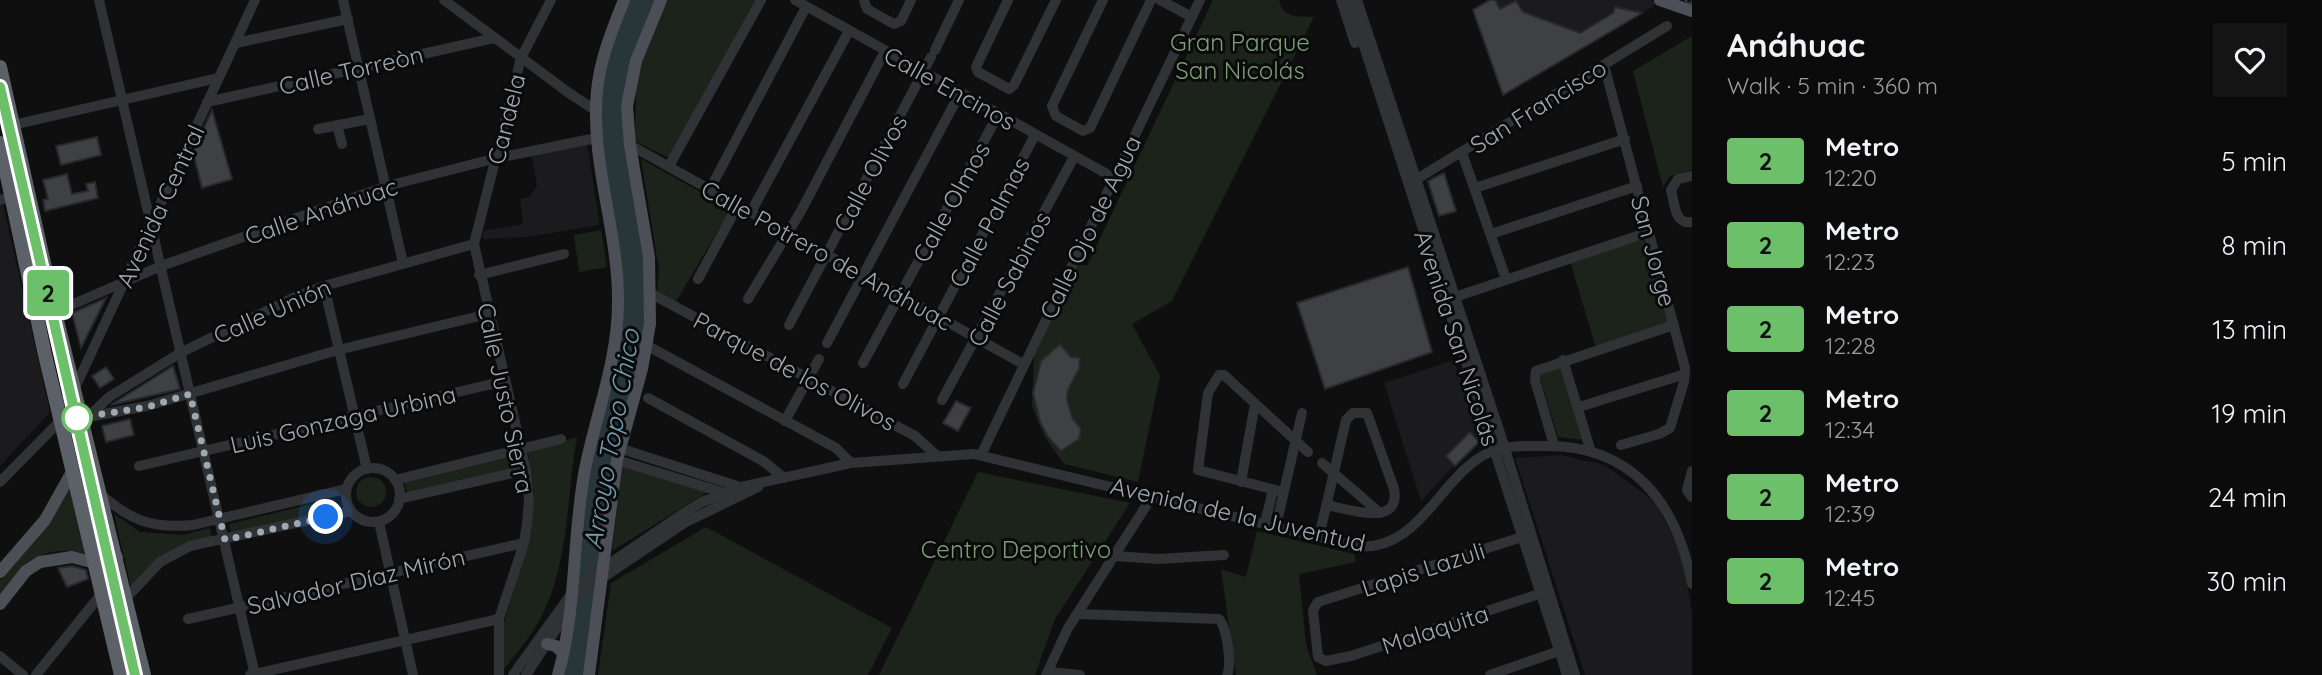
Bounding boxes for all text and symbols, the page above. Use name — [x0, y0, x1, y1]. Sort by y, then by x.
button: heart — [2213, 23, 2287, 97]
text: Anáhuac — [1727, 24, 1865, 65]
park label: Gran Parque San Nicolás — [1170, 27, 1310, 85]
street label: Calle Torreòn — [276, 39, 426, 101]
street label: Calle Encinos — [879, 40, 1021, 136]
street label: San Francisco — [1464, 52, 1612, 160]
street label: Candela — [480, 71, 532, 167]
text: Walk · 5 min · 360 m — [1727, 71, 1938, 100]
street label: Calle Olivos — [827, 109, 913, 237]
street label: Avenida Central — [109, 120, 211, 292]
street label: Calle Ojo de Agua — [1033, 130, 1147, 324]
text: Metro — [1825, 130, 1899, 163]
street label: Calle Olmos — [906, 137, 996, 267]
text: 5 min — [2221, 145, 2287, 178]
text: 2 — [1759, 146, 1772, 176]
street label: Calle Palmas — [942, 152, 1036, 292]
text: 12:20 — [1825, 163, 1877, 192]
street label: Calle Anáhuac — [241, 171, 401, 251]
street label: Calle Potrero de Anáhuac — [696, 173, 958, 337]
street label: San Jorge — [1625, 192, 1683, 310]
street label: Calle Sabinos — [961, 206, 1057, 352]
text: Metro — [1825, 214, 1899, 247]
street label: Avenida San Nicolás — [1408, 226, 1506, 450]
text: 8 min — [2222, 229, 2287, 262]
text: 2 — [1759, 230, 1772, 260]
text: 12:23 — [1825, 247, 1875, 276]
line badge: 2 — [25, 270, 71, 316]
street label: Calle Unión — [209, 272, 335, 350]
text: 2 — [41, 278, 55, 308]
text: Metro — [1825, 298, 1899, 331]
street label: Calle Justo Sierra — [471, 300, 541, 496]
street label: Parque de los Olivos — [688, 305, 902, 437]
text: 13 min — [2212, 313, 2287, 346]
text: 2 — [1759, 314, 1772, 344]
water label: Arroyo Topo Chico — [575, 325, 647, 552]
text: 12:28 — [1825, 331, 1876, 360]
street label: Luis Gonzaga Urbina — [227, 378, 459, 460]
text: Metro — [1825, 382, 1899, 415]
text: 19 min — [2211, 397, 2287, 430]
text: 2 — [1759, 398, 1772, 428]
unlabelled marker — [62, 403, 92, 433]
text: 12:34 — [1825, 415, 1875, 444]
text: Metro — [1825, 466, 1899, 499]
street label: Avenida de la Juventud — [1108, 470, 1368, 558]
text: 24 min — [2208, 481, 2287, 514]
text: 2 — [1759, 482, 1772, 512]
your location — [308, 499, 343, 534]
text: 12:39 — [1825, 499, 1875, 528]
park label: Centro Deportivo — [921, 534, 1111, 564]
street label: Lapis Lazuli — [1358, 535, 1488, 603]
street label: Salvador Díaz Mirón — [244, 541, 468, 621]
text: Metro — [1825, 550, 1899, 583]
text: 30 min — [2207, 565, 2287, 598]
text: 2 — [1759, 566, 1772, 596]
text: 12:45 — [1825, 583, 1875, 612]
street label: Malaquita — [1378, 598, 1492, 660]

